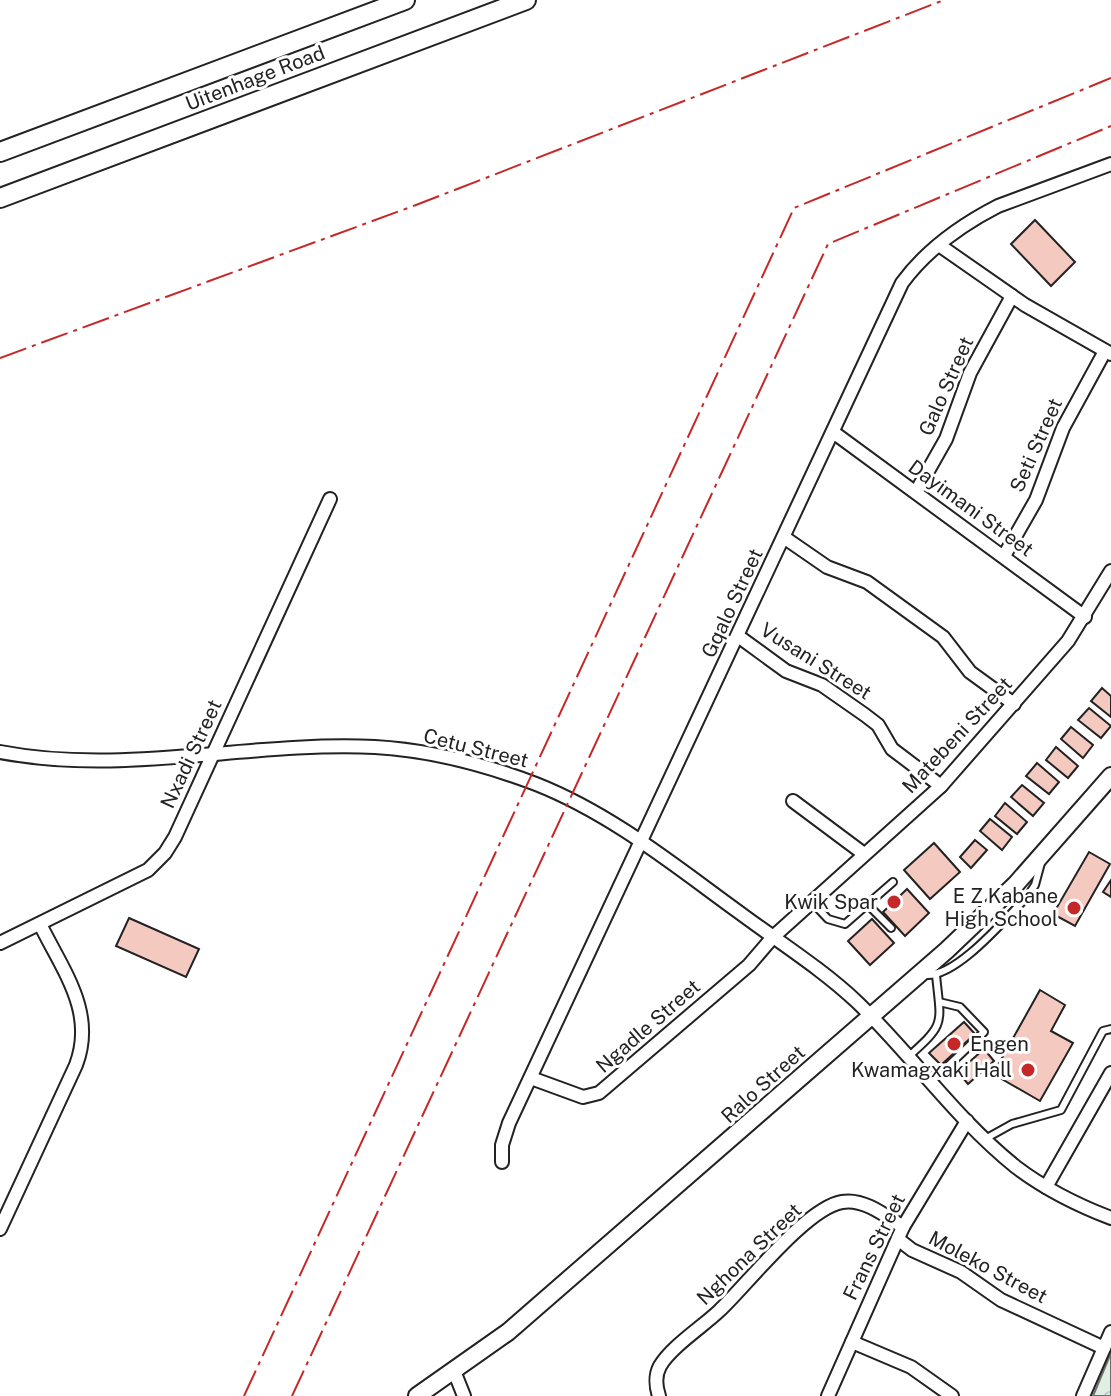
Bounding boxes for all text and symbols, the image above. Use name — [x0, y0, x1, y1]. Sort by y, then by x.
street label: Uitenhage Road — [182, 40, 328, 116]
street label: Galo Street — [914, 333, 978, 439]
street label: Seti Street — [1005, 394, 1067, 496]
street label: Dayimani Street — [904, 455, 1038, 561]
street label: Gqalo Street — [696, 545, 768, 661]
street label: Vusani Street — [756, 617, 876, 705]
street label: Matebeni Street — [897, 672, 1017, 798]
street label: Nxadi Street — [155, 696, 227, 812]
street label: Cetu Street — [421, 723, 531, 773]
place label: E Z Kabane High School — [945, 884, 1058, 931]
place label: Kwik Spar — [784, 890, 878, 914]
marker: Kwik Spar — [885, 893, 903, 911]
marker: E Z Kabane High School — [1065, 899, 1083, 917]
street label: Ngadle Street — [591, 974, 705, 1078]
place label: Engen — [970, 1032, 1029, 1056]
marker: Engen — [945, 1035, 963, 1053]
street label: Ralo Street — [716, 1040, 810, 1128]
place label: Kwamagxaki Hall — [851, 1058, 1012, 1082]
marker: Kwamagxaki Hall — [1019, 1061, 1037, 1079]
street label: Frans Street — [838, 1190, 910, 1304]
street label: Nghona Street — [692, 1198, 806, 1310]
street label: Moleko Street — [925, 1226, 1051, 1308]

